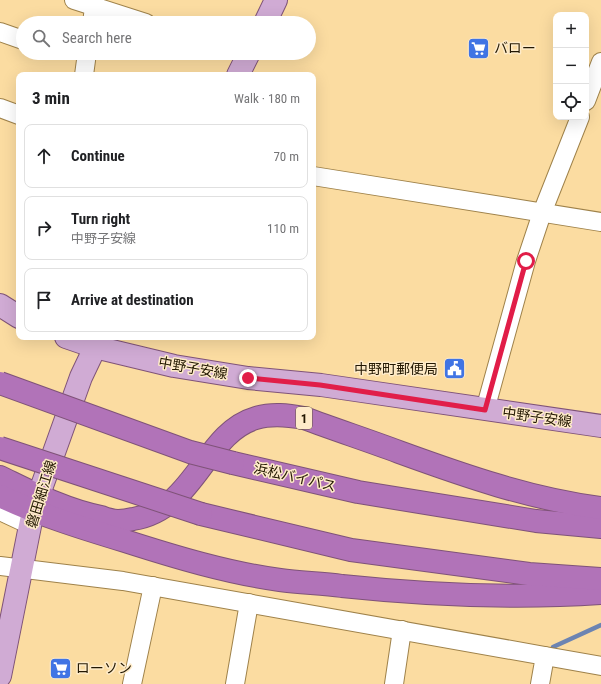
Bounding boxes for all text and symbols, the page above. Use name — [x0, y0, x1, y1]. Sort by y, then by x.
map controls — [553, 12, 589, 120]
button: + — [553, 12, 589, 48]
search box — [16, 16, 316, 60]
icon: search — [30, 27, 52, 49]
text: Search here — [62, 29, 132, 47]
supermarket icon: バロー — [465, 35, 491, 61]
place label: バロー — [494, 40, 536, 56]
button: − — [553, 48, 589, 84]
button: locate — [553, 84, 589, 120]
text: 3 min — [32, 88, 70, 108]
text: Walk · 180 m — [234, 91, 300, 106]
icon: ahead — [33, 145, 55, 167]
text: Continue — [71, 147, 125, 165]
text: 70 m — [273, 149, 299, 164]
text: Turn right — [71, 210, 130, 228]
icon: right — [33, 217, 55, 239]
text: 110 m — [267, 221, 299, 236]
text: 中野子安線 — [71, 231, 136, 246]
route start — [517, 252, 535, 270]
icon: arrive — [33, 289, 55, 311]
text: Arrive at destination — [71, 291, 194, 309]
street label: 中野子安線 — [157, 354, 229, 382]
public building icon: 中野町郵便局 — [441, 356, 467, 382]
place label: 中野町郵便局 — [354, 361, 438, 377]
route end — [239, 369, 257, 387]
street label: 中野子安線 — [501, 404, 573, 430]
road number: 1 — [296, 407, 312, 429]
street label: 磐田細江線 — [23, 458, 59, 530]
street label: 浜松バイパス — [252, 460, 338, 494]
supermarket icon: ローソン — [47, 655, 73, 681]
place label: ローソン — [76, 660, 132, 676]

